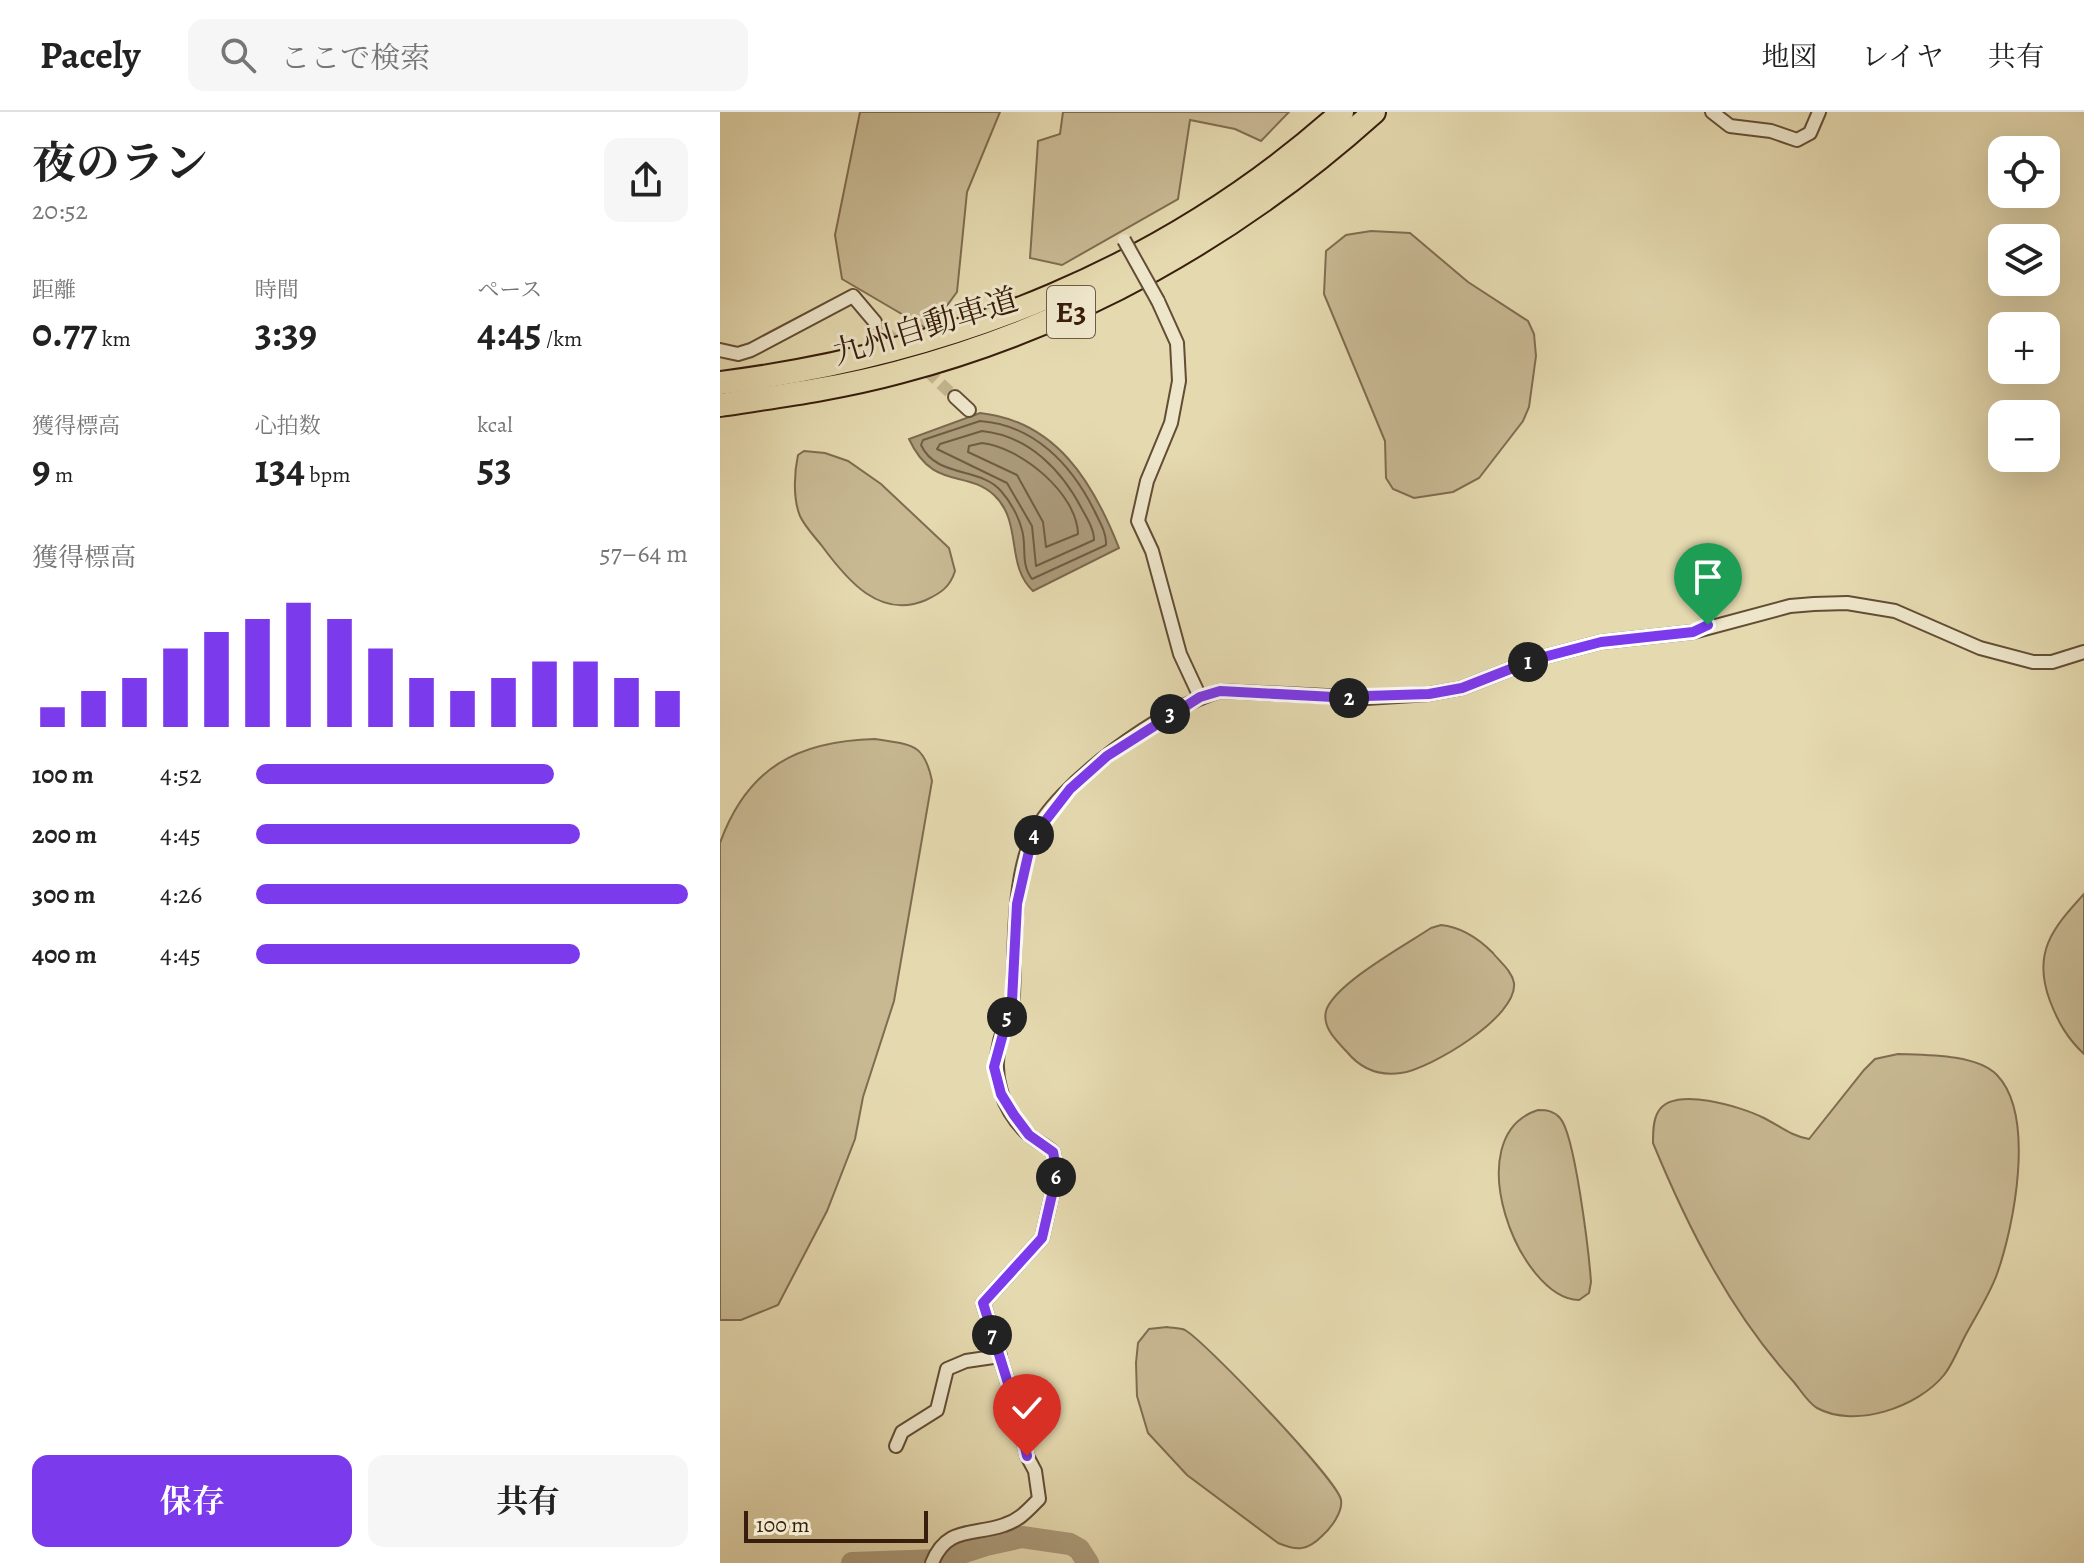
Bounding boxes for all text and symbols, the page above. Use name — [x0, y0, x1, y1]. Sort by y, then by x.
search box — [188, 19, 748, 91]
text: Pacely — [40, 29, 140, 81]
icon: search — [216, 33, 260, 77]
text: ここで検索 — [280, 38, 430, 78]
text: 地図 — [1761, 38, 1817, 76]
text: レイヤ — [1861, 38, 1944, 76]
text: 共有 — [1988, 38, 2044, 76]
text: 夜のラン — [32, 133, 208, 193]
map controls — [1988, 136, 2060, 472]
button: locate — [1988, 136, 2060, 208]
button: share — [604, 138, 688, 222]
text: 20:52 — [32, 193, 88, 228]
button: layers — [1988, 224, 2060, 296]
text: 距離 — [32, 275, 76, 305]
text: 時間 — [255, 275, 299, 305]
text: ペース — [477, 275, 542, 305]
street label: 九州自動車道 — [827, 277, 1023, 375]
road number: E3 — [1047, 286, 1095, 338]
text: 0.77 — [32, 305, 97, 360]
text: 3:39 — [255, 305, 317, 360]
text: 4:45 — [477, 305, 542, 360]
button: + — [1988, 312, 2060, 384]
text: km — [97, 324, 131, 354]
text: /km — [542, 324, 582, 354]
button: − — [1988, 400, 2060, 472]
text: kcal — [477, 410, 513, 440]
text: 獲得標高 — [32, 411, 120, 441]
text: 心拍数 — [255, 411, 321, 441]
text: 53 — [477, 440, 512, 495]
text: 9 — [32, 441, 51, 496]
text: 134 — [255, 441, 305, 496]
text: m — [51, 460, 73, 490]
text: bpm — [305, 460, 350, 490]
text: 57–64 m — [600, 536, 688, 571]
text: 獲得標高 — [32, 540, 136, 575]
pin — [1674, 543, 1742, 625]
icon: arrive — [1686, 555, 1730, 599]
pin: 1 — [1508, 642, 1548, 682]
text: 1 — [1524, 647, 1532, 677]
pin: 2 — [1329, 678, 1369, 718]
text: 2 — [1344, 683, 1354, 713]
pin: 3 — [1150, 694, 1190, 734]
text: 3 — [1165, 699, 1175, 729]
text: 100 m — [32, 757, 94, 792]
text: 4:52 — [160, 757, 202, 792]
pin: 4 — [1014, 815, 1054, 855]
text: 200 m — [32, 817, 97, 852]
text: 4:45 — [160, 817, 201, 852]
text: 4 — [1029, 820, 1039, 850]
text: 300 m — [32, 877, 96, 912]
text: 4:26 — [160, 877, 202, 912]
text: 400 m — [32, 937, 97, 972]
text: 4:45 — [160, 937, 201, 972]
pin: 5 — [987, 997, 1027, 1037]
text: 5 — [1002, 1002, 1012, 1032]
pin: 6 — [1036, 1157, 1076, 1197]
text: 6 — [1051, 1162, 1061, 1192]
pin: 7 — [972, 1315, 1012, 1355]
text: 7 — [987, 1320, 997, 1350]
pin — [993, 1374, 1061, 1456]
icon: check — [1005, 1386, 1049, 1430]
button: 保存 — [32, 1455, 352, 1547]
button: 共有 — [368, 1455, 688, 1547]
scale bar — [744, 1507, 928, 1543]
text: 100 m — [756, 1510, 810, 1540]

